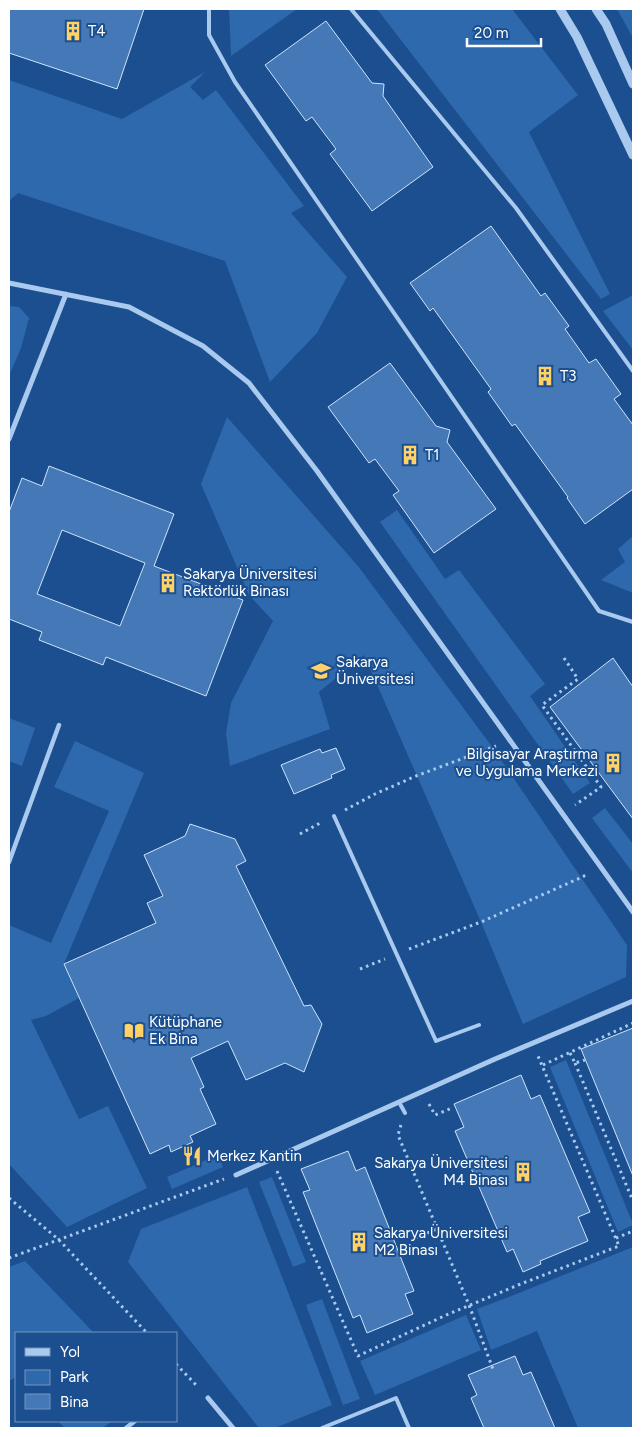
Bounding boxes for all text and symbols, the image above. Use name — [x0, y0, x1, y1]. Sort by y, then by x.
scale bar — [467, 15, 541, 47]
building icon: T4 — [62, 20, 84, 42]
place label: T4 — [88, 22, 106, 40]
text: 20 m — [474, 24, 508, 42]
building icon: T3 — [534, 365, 556, 387]
place label: T3 — [560, 367, 576, 385]
building icon: T1 — [399, 444, 421, 466]
place label: T1 — [425, 446, 439, 464]
place label: Sakarya Üniversitesi Rektörlük Binası — [183, 565, 317, 600]
building icon: Sakarya Üniversitesi Rektörlük Binası — [157, 572, 179, 594]
place label: Sakarya Üniversitesi — [336, 653, 414, 688]
school or university icon: Sakarya Üniversitesi — [310, 660, 332, 682]
place label: Bilgisayar Araştırma ve Uygulama Merkezi — [456, 745, 598, 780]
building icon: Bilgisayar Araştırma ve Uygulama Merkezi — [602, 752, 624, 774]
place label: Kütüphane Ek Bina — [149, 1013, 222, 1048]
library icon: Kütüphane Ek Bina — [123, 1020, 145, 1042]
restaurant icon: Merkez Kantin — [181, 1145, 203, 1167]
place label: Merkez Kantin — [207, 1147, 302, 1165]
place label: Sakarya Üniversitesi M4 Binası — [374, 1154, 508, 1189]
building icon: Sakarya Üniversitesi M4 Binası — [512, 1161, 534, 1183]
place label: Sakarya Üniversitesi M2 Binası — [374, 1224, 508, 1259]
building icon: Sakarya Üniversitesi M2 Binası — [348, 1231, 370, 1253]
legend — [15, 1332, 178, 1422]
text: Yol — [60, 1343, 80, 1361]
text: Park — [60, 1368, 89, 1386]
text: Bina — [60, 1393, 89, 1411]

